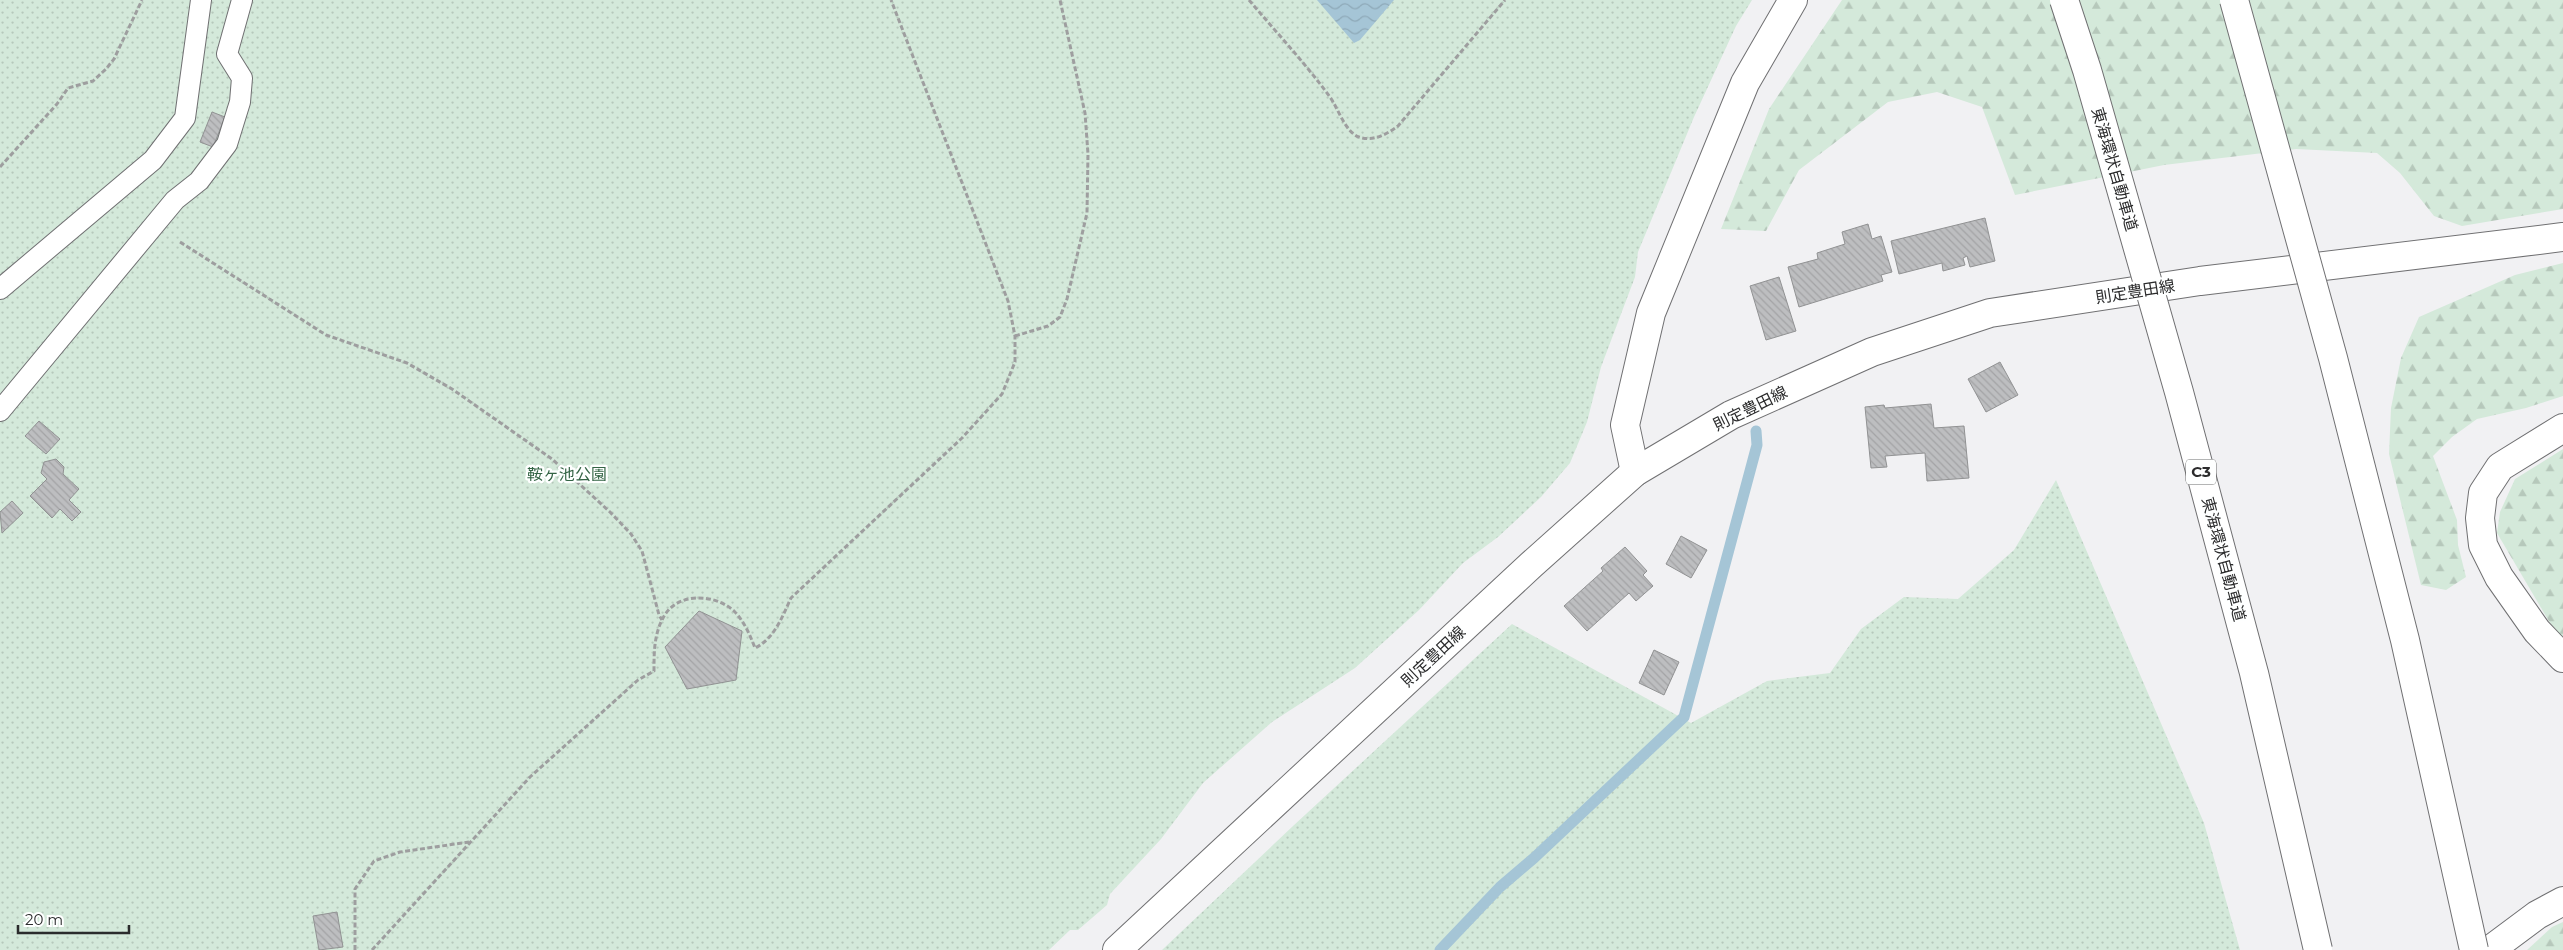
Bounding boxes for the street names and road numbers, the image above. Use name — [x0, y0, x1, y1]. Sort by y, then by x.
street label: 東海環状自動車道 — [2088, 105, 2141, 233]
street label: 則定豊田線 — [2094, 276, 2176, 307]
street label: 則定豊田線 — [1710, 382, 1790, 435]
road number: C3 — [2186, 460, 2216, 484]
street label: 東海環状自動車道 — [2198, 495, 2249, 623]
street label: 則定豊田線 — [1398, 622, 1469, 691]

